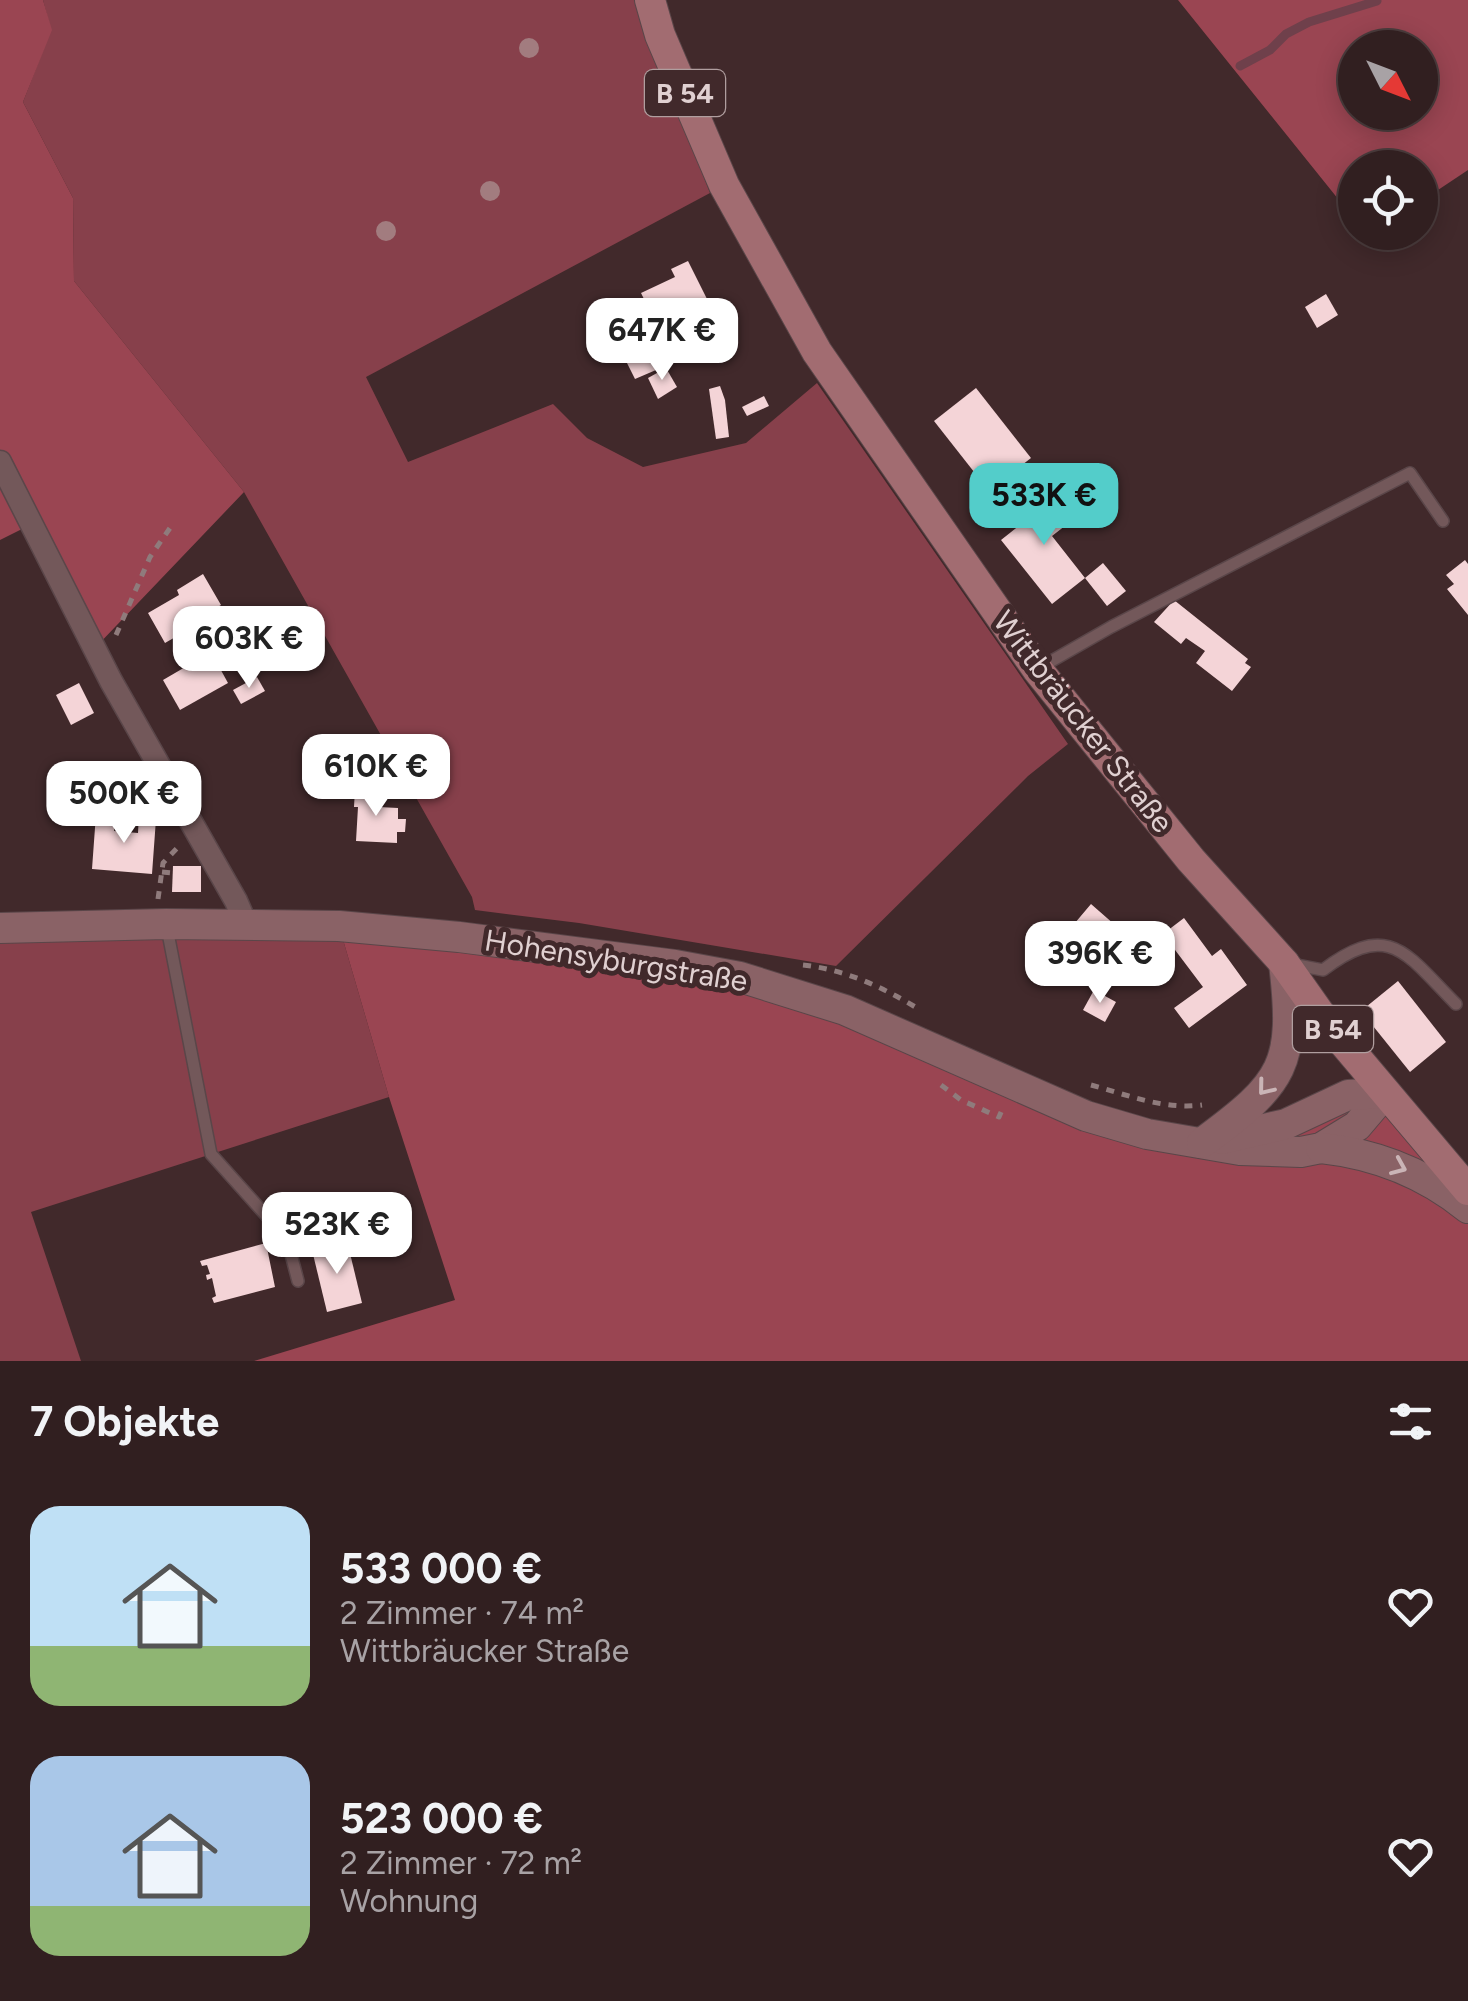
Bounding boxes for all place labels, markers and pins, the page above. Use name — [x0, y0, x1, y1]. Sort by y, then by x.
pin: 647K € — [581, 298, 743, 383]
pin: 533K € — [963, 463, 1125, 548]
pin: 603K € — [168, 606, 330, 691]
pin: 610K € — [295, 734, 457, 819]
pin: 500K € — [43, 761, 205, 846]
pin: 396K € — [1019, 921, 1181, 1006]
pin: 523K € — [256, 1192, 418, 1277]

